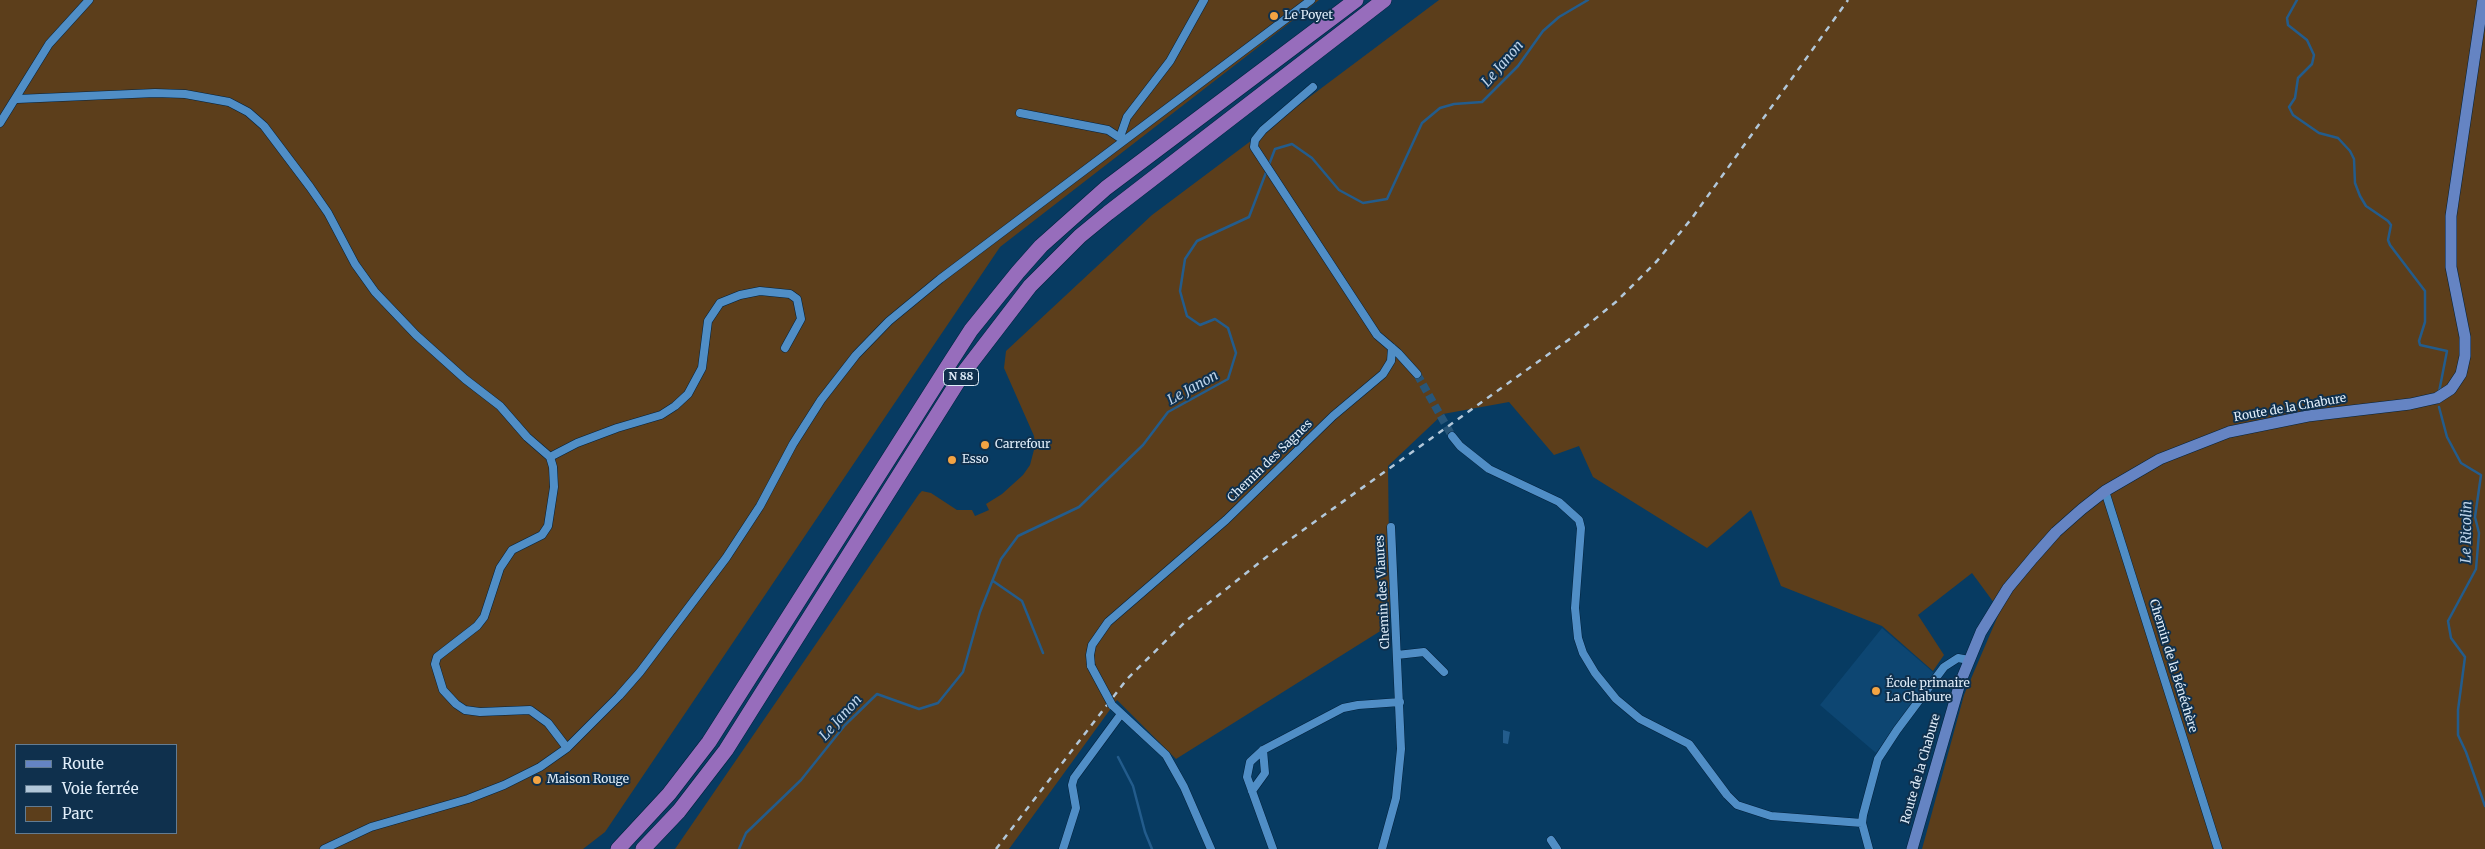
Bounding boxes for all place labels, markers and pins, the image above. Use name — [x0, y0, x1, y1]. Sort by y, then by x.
place label: Le Poyet — [1284, 9, 1333, 23]
marker: Le Poyet — [1268, 10, 1280, 22]
place label: Carrefour — [995, 438, 1050, 452]
marker: Carrefour — [979, 439, 991, 451]
place label: Esso — [962, 453, 989, 467]
marker: Esso — [946, 454, 958, 466]
place label: École primaire La Chabure — [1886, 677, 1970, 705]
marker: École primaire La Chabure — [1870, 685, 1882, 697]
place label: Maison Rouge — [547, 773, 629, 787]
marker: Maison Rouge — [531, 774, 543, 786]

